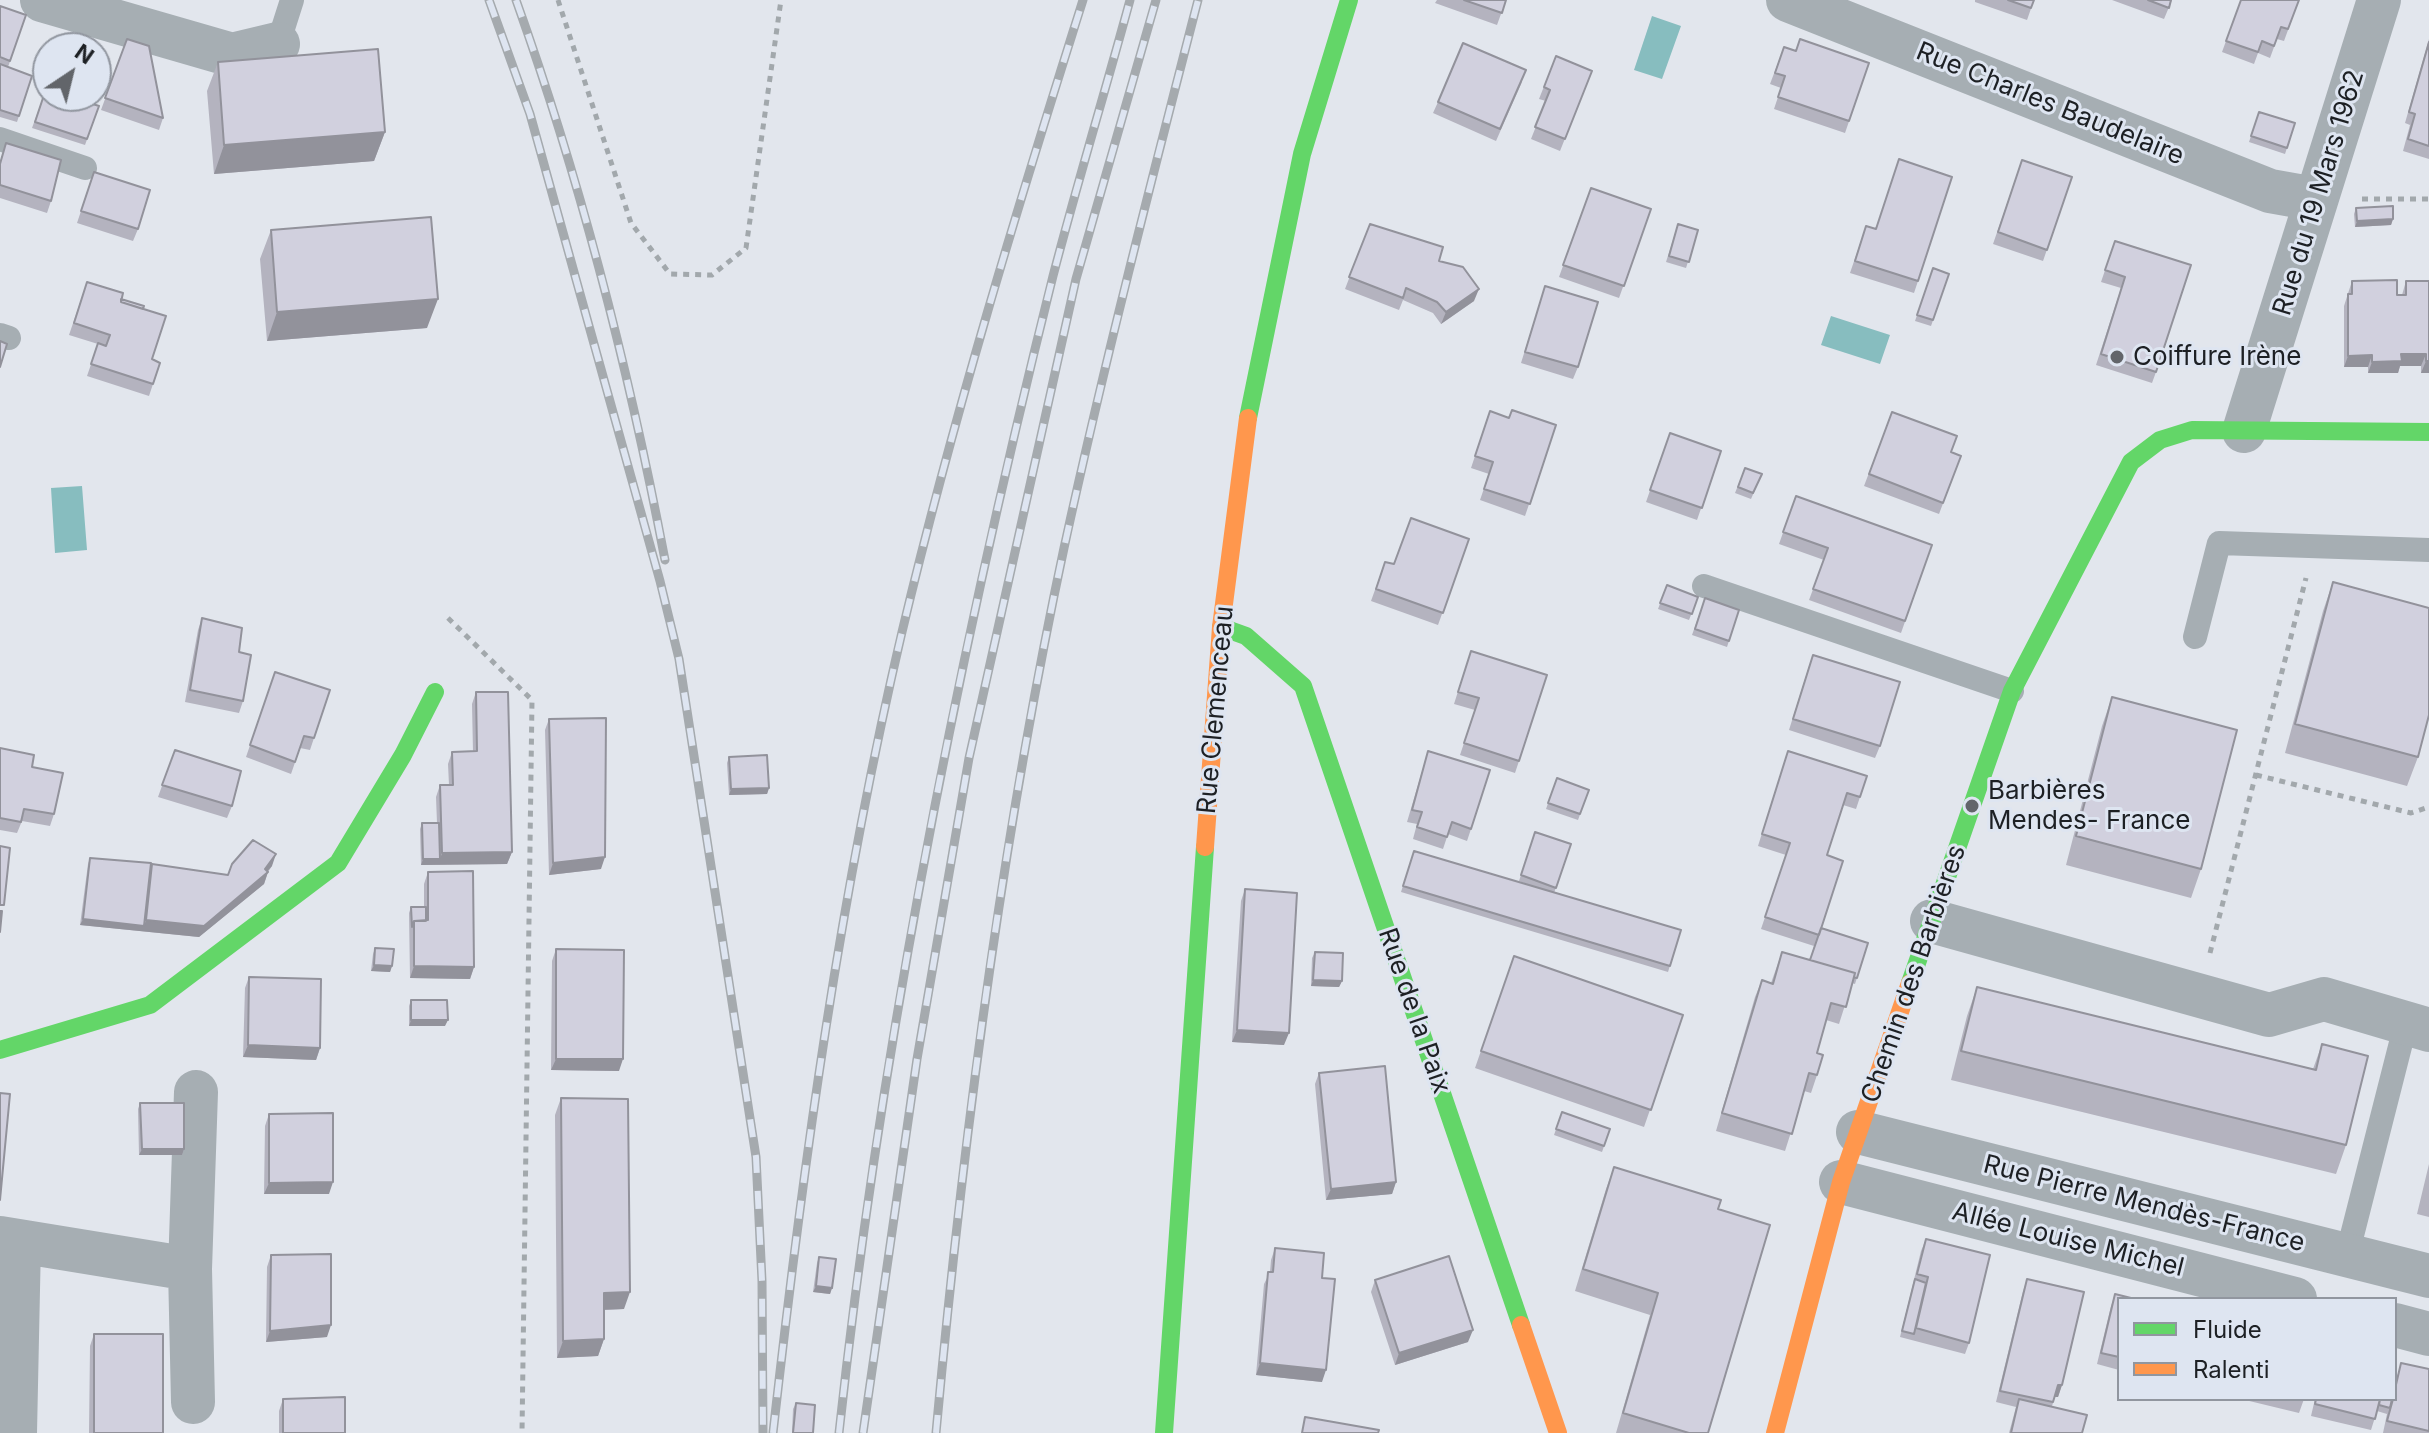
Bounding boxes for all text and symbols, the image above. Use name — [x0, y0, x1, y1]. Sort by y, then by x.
north arrow — [32, 32, 112, 112]
street label: Rue Charles Baudelaire — [1912, 36, 2188, 172]
text: N — [70, 39, 99, 69]
street label: Rue du 19 Mars 1962 — [2267, 67, 2371, 319]
place label: Coiffure Irène — [2133, 341, 2301, 373]
marker: Coiffure Irène — [2108, 348, 2126, 366]
street label: Rue Clemenceau — [1191, 605, 1241, 815]
place label: Barbières Mendes- France — [1988, 775, 2190, 836]
marker: Barbières Mendes- France — [1963, 797, 1981, 815]
street label: Chemin des Barbières — [1855, 841, 1973, 1107]
street label: Rue de la Paix — [1371, 924, 1457, 1098]
street label: Rue Pierre Mendès-France — [1980, 1149, 2308, 1259]
street label: Allée Louise Michel — [1949, 1196, 2187, 1284]
legend — [2117, 1297, 2397, 1401]
text: Fluide — [2193, 1315, 2262, 1344]
text: Ralenti — [2193, 1355, 2269, 1384]

